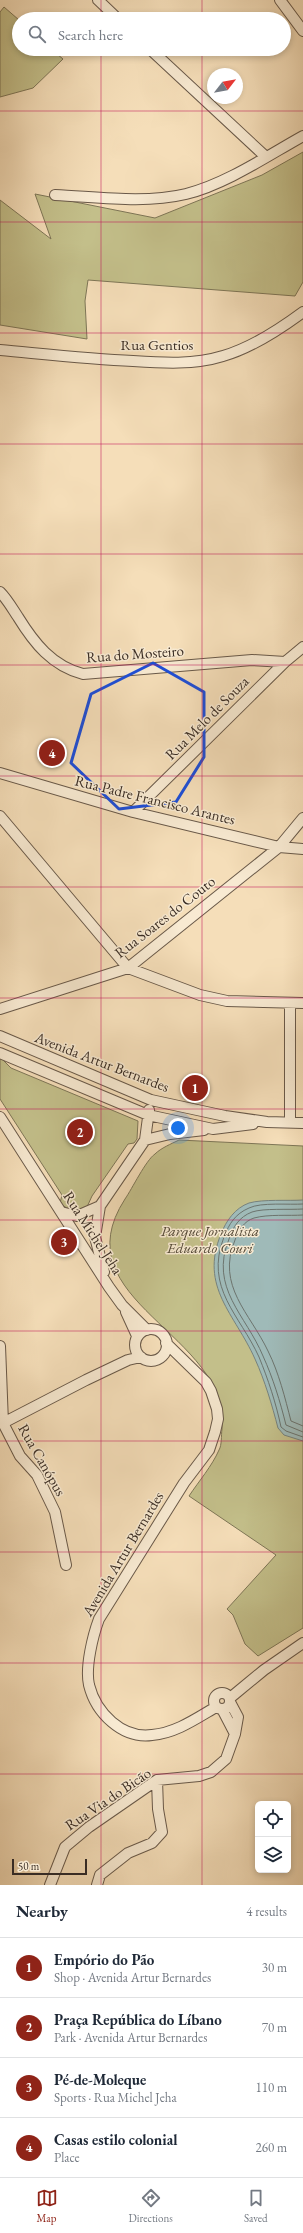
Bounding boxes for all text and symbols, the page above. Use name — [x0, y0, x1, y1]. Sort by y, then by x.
search box — [12, 12, 291, 56]
icon: search — [26, 23, 48, 45]
text: Search here — [58, 25, 123, 44]
north arrow — [207, 68, 243, 104]
street label: Rua Gentios — [121, 335, 194, 354]
street label: Rua do Mosteiro — [86, 641, 184, 666]
street label: Rua Melo de Souza — [161, 672, 253, 764]
pin: 4 — [39, 738, 65, 768]
street label: Rua Padre Francisco Arantes — [73, 770, 237, 829]
street label: Rua Soares do Couto — [111, 871, 219, 962]
street label: Avenida Artur Bernardes — [31, 1027, 172, 1096]
pin: 1 — [182, 1073, 208, 1103]
pin: 2 — [67, 1117, 93, 1147]
your location — [168, 1118, 188, 1138]
street label: Rua Michel Jeha — [59, 1187, 127, 1278]
park label: Parque Jornalista Eduardo Couri — [161, 1221, 259, 1257]
pin: 3 — [51, 1227, 77, 1257]
street label: Rua Canópus — [14, 1420, 71, 1499]
street label: Avenida Artur Bernardes — [77, 1488, 167, 1621]
street label: Rua Via do Bicão — [61, 1763, 154, 1834]
map controls — [255, 1801, 291, 1873]
button: locate — [255, 1801, 291, 1837]
button: layers — [255, 1837, 291, 1873]
scale bar — [12, 1857, 87, 1876]
text: 50 m — [18, 1859, 39, 1873]
text: Nearby — [16, 1900, 68, 1922]
text: 4 results — [246, 1903, 287, 1920]
text: Empório do Pão — [54, 1950, 154, 1969]
text: 1 — [26, 1959, 32, 1976]
text: 30 m — [262, 1959, 287, 1976]
text: Shop · Avenida Artur Bernardes — [54, 1969, 211, 1986]
text: Praça República do Líbano — [54, 2010, 222, 2029]
text: 2 — [26, 2019, 32, 2036]
text: 70 m — [262, 2019, 287, 2036]
text: Park · Avenida Artur Bernardes — [54, 2029, 207, 2046]
text: Pé-de-Moleque — [54, 2070, 146, 2089]
text: 3 — [26, 2079, 32, 2096]
text: 110 m — [256, 2079, 287, 2096]
text: Sports · Rua Michel Jeha — [54, 2089, 177, 2106]
text: Casas estilo colonial — [54, 2130, 178, 2149]
text: 4 — [26, 2139, 32, 2156]
text: 260 m — [256, 2139, 287, 2156]
text: Place — [54, 2149, 80, 2166]
tab: Map — [36, 2187, 58, 2225]
tab: Directions — [129, 2187, 173, 2225]
tab: Saved — [244, 2187, 267, 2225]

